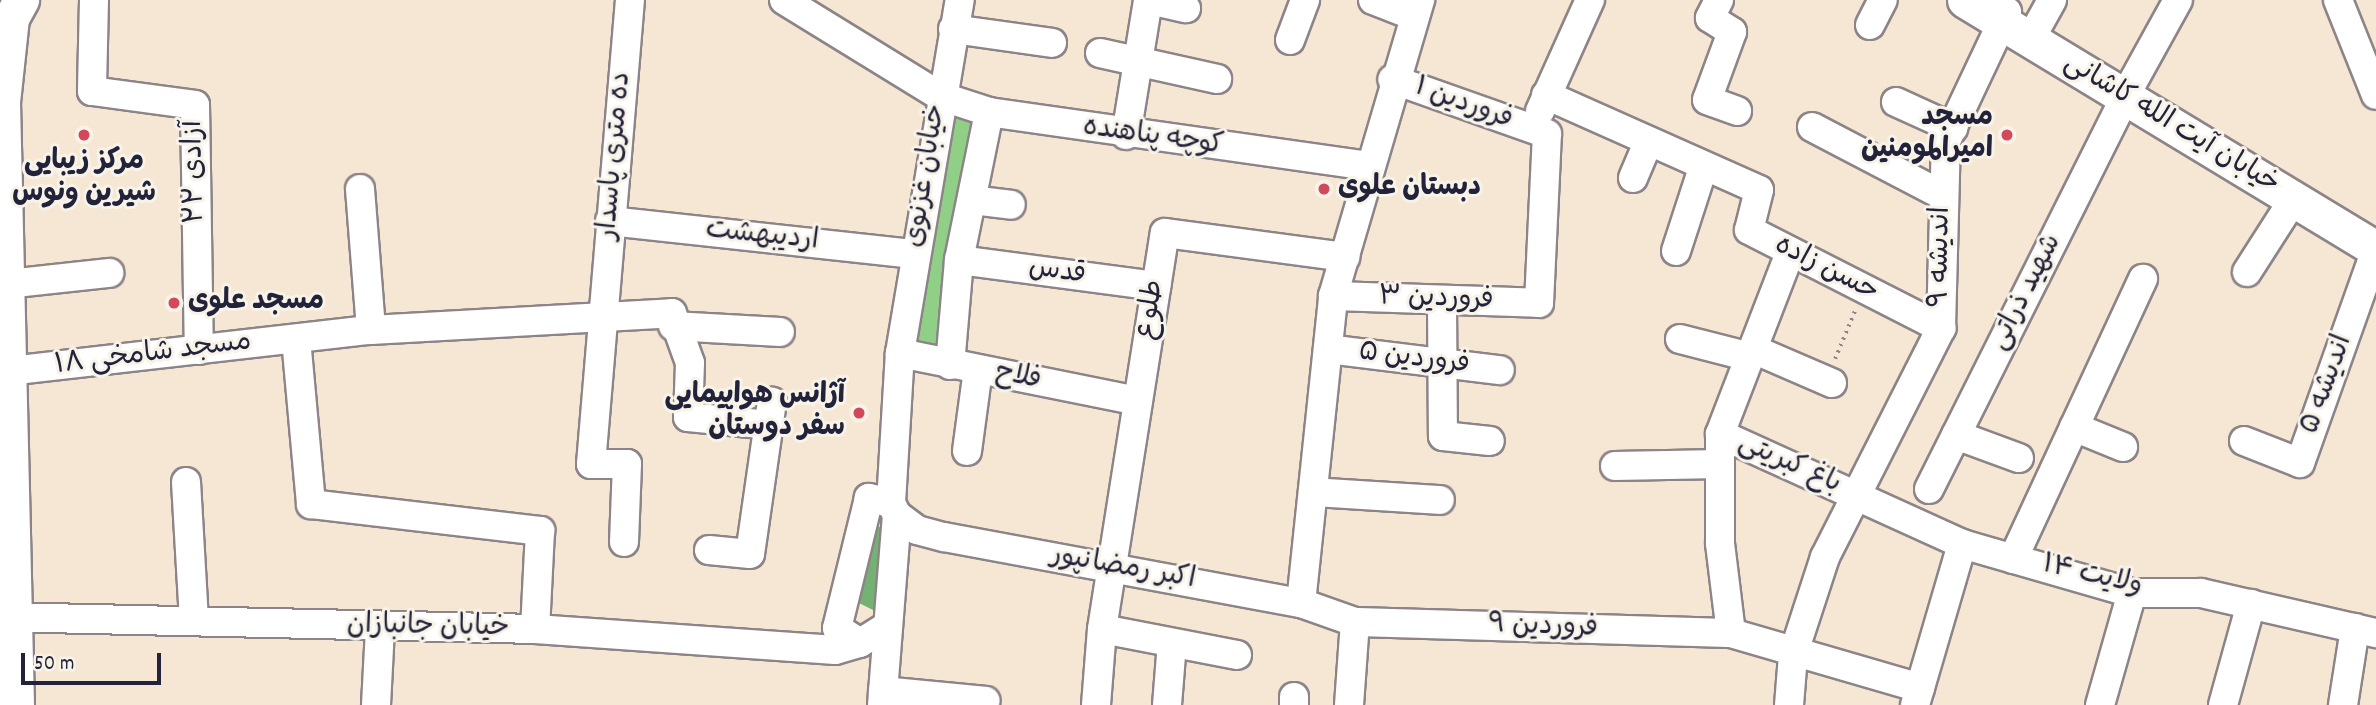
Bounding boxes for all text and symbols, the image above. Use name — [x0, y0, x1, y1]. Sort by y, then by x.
street label: خیابان آیت الله کاشانی — [2057, 47, 2285, 203]
street label: ده متری پاسدار — [592, 71, 640, 241]
street label: فروردین ۱ — [1409, 72, 1517, 138]
street label: خیابان غزنوی — [899, 102, 955, 250]
place label: مسجد امیرالمومنین — [1861, 102, 1993, 168]
street label: کوچه پناهنده — [1081, 112, 1225, 164]
street label: آزادی ۲۲ — [178, 120, 214, 224]
marker: مرکز زیبایی شیرین ونوس — [76, 127, 92, 143]
marker: مسجد امیرالمومنین — [1999, 127, 2015, 143]
place label: مرکز زیبایی شیرین ونوس — [12, 146, 156, 212]
place label: دبستان علوی — [1338, 172, 1481, 206]
marker: دبستان علوی — [1316, 181, 1332, 197]
street label: اندیشه ۹ — [1924, 206, 1960, 308]
street label: اردیبهشت — [704, 214, 820, 260]
street label: شهید ذراتی — [1984, 229, 2070, 357]
street label: حسن زاده — [1768, 230, 1884, 310]
street label: قدس — [1026, 252, 1088, 294]
street label: طلوع — [1131, 278, 1173, 342]
street label: فروردین ۳ — [1378, 281, 1494, 319]
place label: مسجد علوی — [188, 286, 324, 320]
marker: مسجد علوی — [166, 295, 182, 311]
street label: مسجد شامخی ۱۸ — [53, 326, 253, 384]
street label: اندیشه ۵ — [2295, 331, 2361, 439]
street label: فروردین ۵ — [1357, 337, 1471, 383]
street label: فلاح — [992, 357, 1044, 399]
place label: آژانس هواپیمایی سفر دوستان — [664, 380, 845, 446]
marker: آژانس هواپیمایی سفر دوستان — [851, 405, 867, 421]
street label: باغ کبریتی — [1732, 428, 1846, 502]
street label: اکبر رمضانپور — [1048, 540, 1198, 598]
street label: ولایت ۱۴ — [2039, 549, 2145, 605]
street label: فروردین ۹ — [1488, 609, 1598, 647]
street label: خیابان جانبازان — [346, 610, 510, 646]
scale bar — [24, 638, 164, 682]
text: 50 m — [34, 650, 74, 680]

